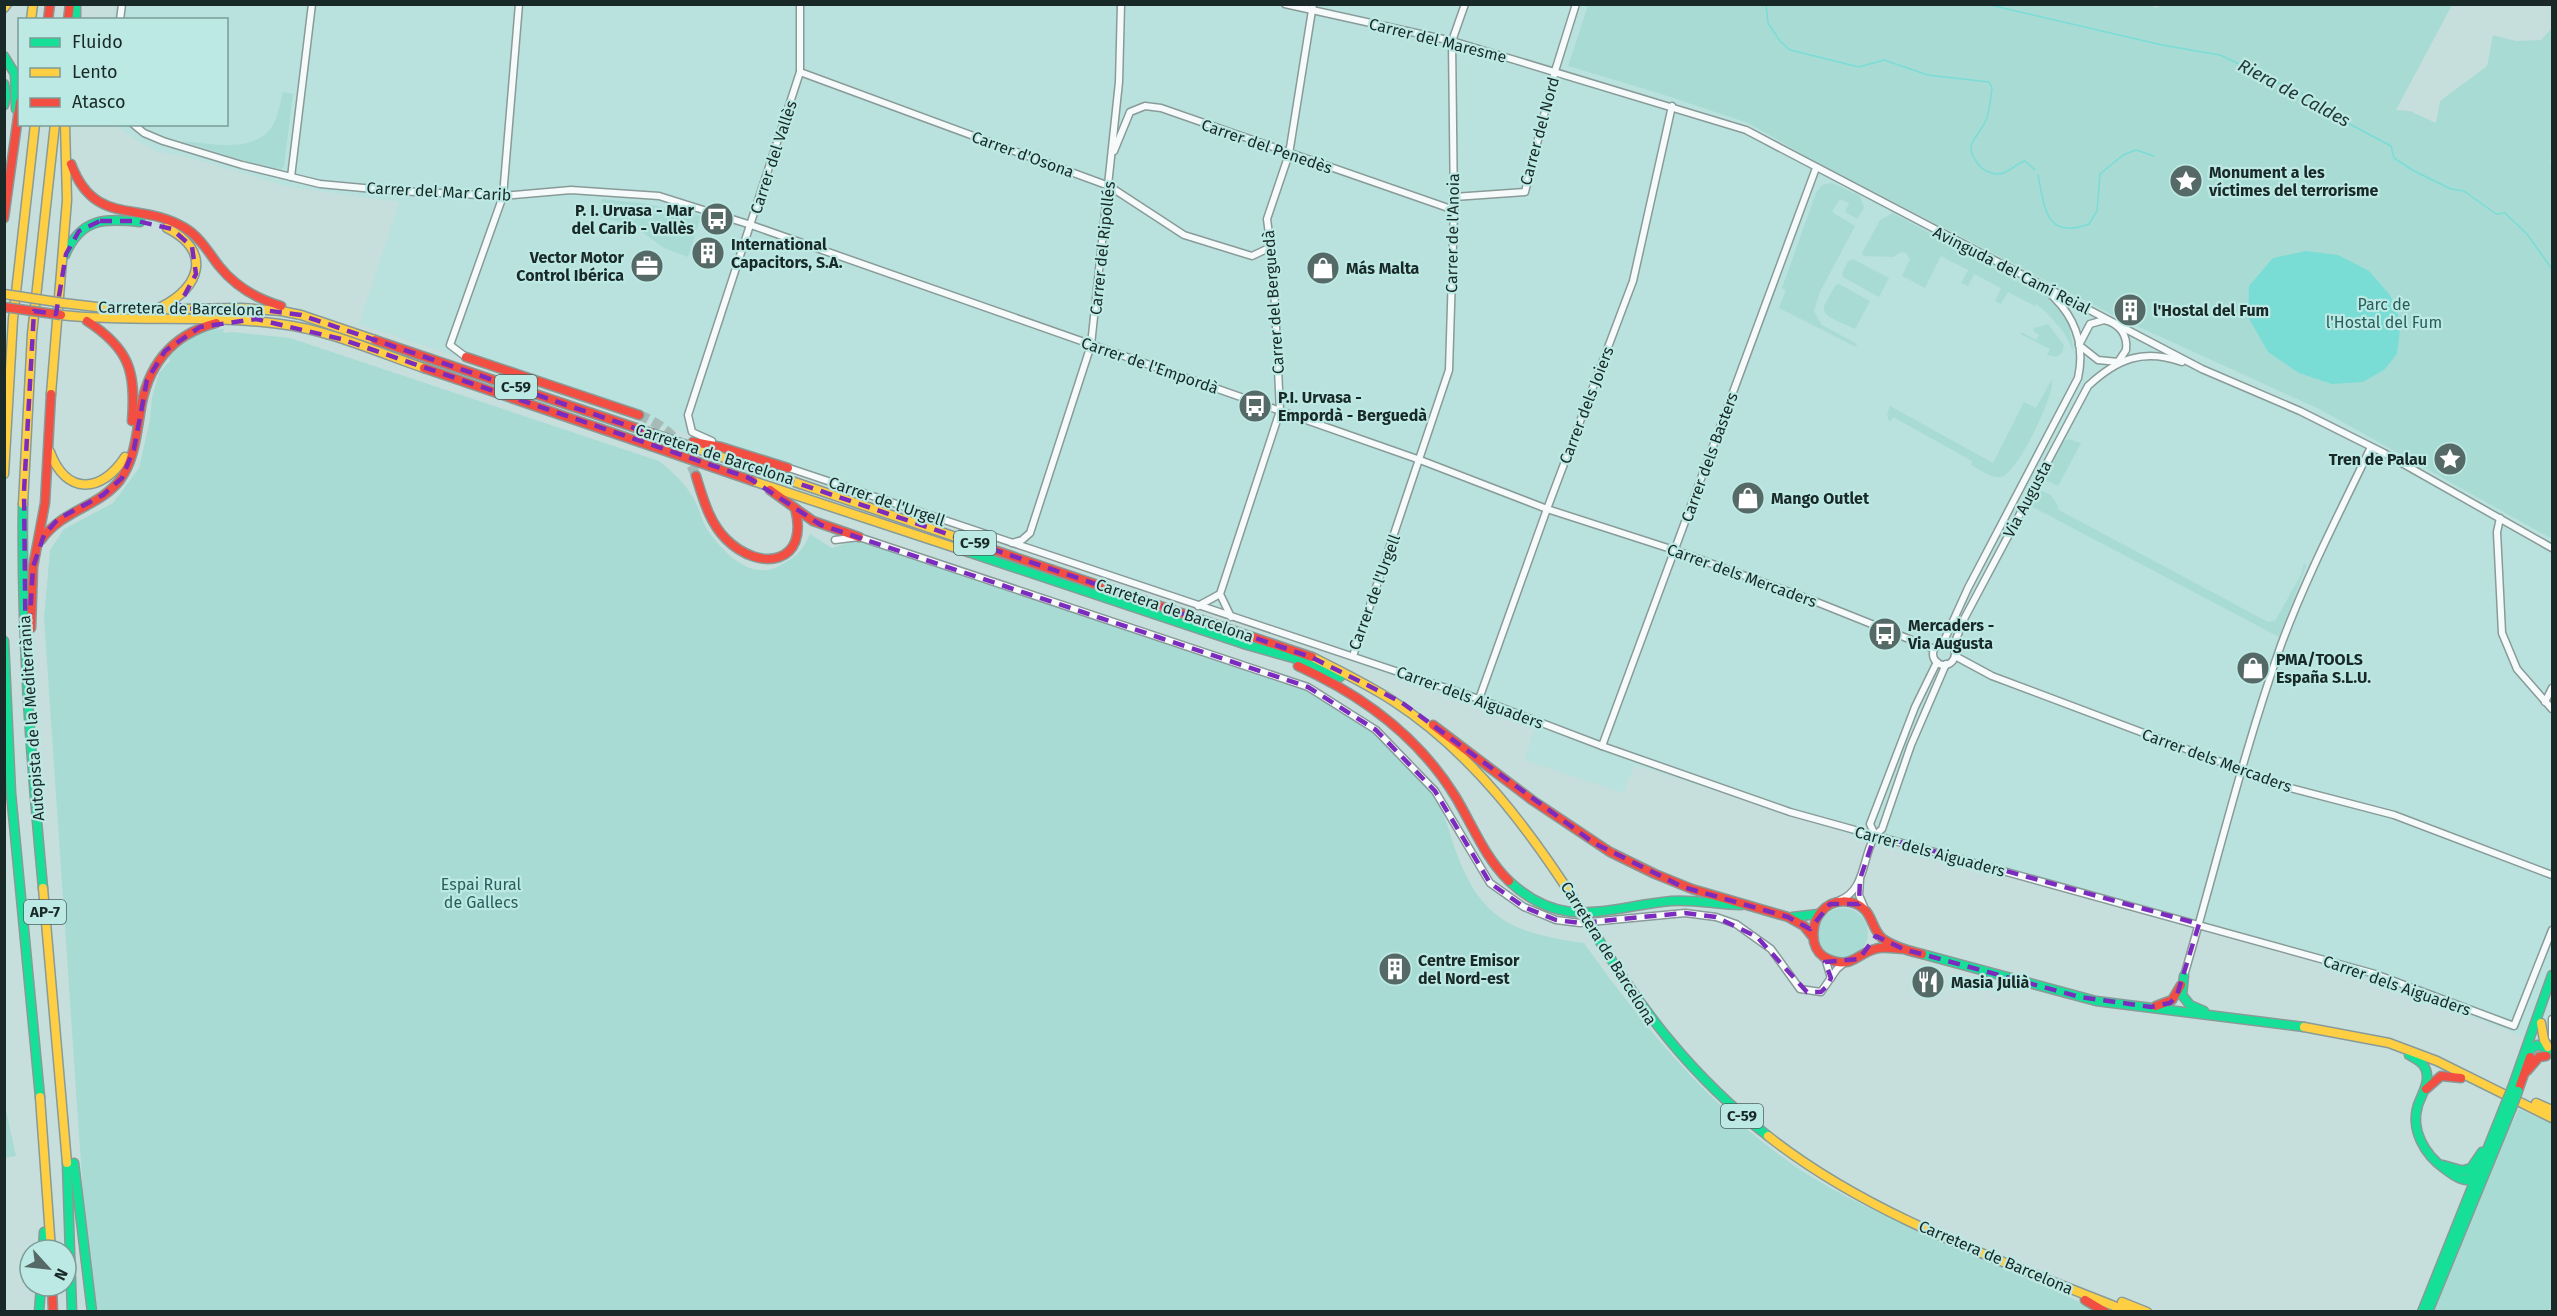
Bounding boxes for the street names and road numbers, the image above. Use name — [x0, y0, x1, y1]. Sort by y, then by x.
street label: Carrer del Maresme — [1367, 14, 1509, 67]
street label: Carrer del Nord — [1516, 75, 1563, 187]
street label: Carrer del Vallès — [746, 98, 801, 216]
street label: Carrer del Penedès — [1199, 115, 1335, 178]
street label: Carrer d'Osona — [969, 127, 1077, 182]
street label: Carrer de l'Anoia — [1442, 173, 1463, 293]
street label: Carrer del Mar Carib — [366, 178, 512, 205]
street label: Carrer del Ripollés — [1086, 180, 1119, 316]
street label: Avinguda del Camí Reial — [1930, 222, 2094, 319]
street label: Carrer del Berguedà — [1259, 229, 1288, 375]
street label: Carretera de Barcelona — [98, 298, 264, 319]
street label: Carrer de l'Empordà — [1079, 333, 1221, 398]
street label: Carrer dels Joiers — [1555, 344, 1618, 467]
road number: C-59 — [495, 375, 537, 399]
street label: Carrer dels Basters — [1677, 390, 1742, 525]
street label: Carretera de Barcelona — [633, 420, 797, 489]
street label: Via Augusta — [1999, 458, 2056, 541]
street label: Carrer de l'Urgell — [826, 473, 948, 530]
road number: C-59 — [954, 531, 996, 555]
street label: Carrer de l'Urgell — [1345, 531, 1404, 653]
street label: Carrer dels Mercaders — [1664, 540, 1819, 611]
street label: Carretera de Barcelona — [1093, 575, 1256, 646]
street label: Autopista de la Mediterrània — [15, 614, 48, 821]
street label: Carrer dels Aiguaders — [1394, 662, 1546, 733]
street label: Carrer dels Mercaders — [2139, 725, 2294, 796]
street label: Carrer dels Aiguaders — [1853, 822, 2007, 881]
street label: Carretera de Barcelona — [1557, 878, 1661, 1029]
road number: AP-7 — [24, 900, 66, 924]
street label: Carrer dels Aiguaders — [2321, 951, 2473, 1020]
road number: C-59 — [1721, 1104, 1763, 1128]
street label: Carretera de Barcelona — [1916, 1216, 2076, 1299]

